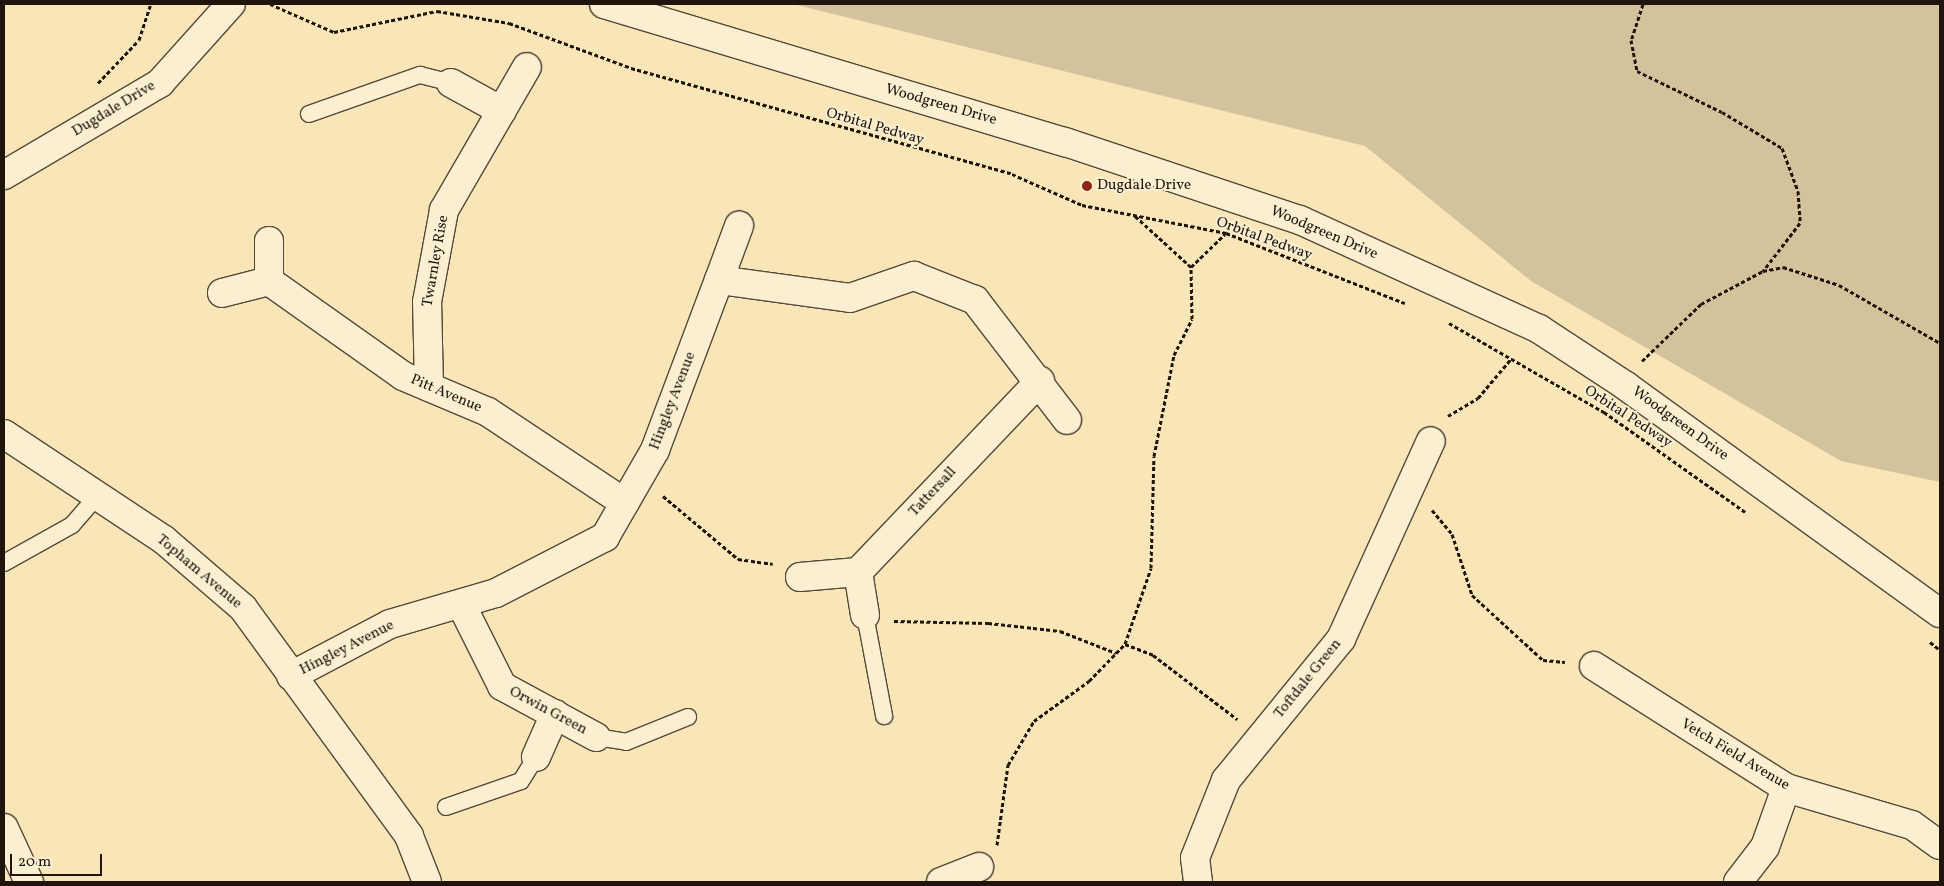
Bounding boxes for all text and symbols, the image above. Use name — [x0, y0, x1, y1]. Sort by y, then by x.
street label: Dugdale Drive — [69, 77, 159, 141]
street label: Woodgreen Drive — [883, 80, 999, 130]
street label: Orbital Pedway — [824, 104, 926, 150]
place label: Dugdale Drive — [1097, 177, 1191, 195]
marker: Dugdale Drive — [1081, 180, 1093, 192]
street label: Woodgreen Drive — [1268, 202, 1380, 264]
street label: Orbital Pedway — [1214, 213, 1314, 265]
street label: Twarnley Rise — [419, 214, 453, 308]
street label: Hingley Avenue — [646, 349, 700, 453]
street label: Pitt Avenue — [408, 371, 484, 417]
street label: Orbital Pedway — [1581, 382, 1675, 452]
street label: Woodgreen Drive — [1628, 383, 1732, 465]
street label: Tattersall — [905, 463, 961, 521]
street label: Topham Avenue — [153, 531, 245, 613]
street label: Hingley Avenue — [297, 616, 397, 680]
street label: Toftdale Green — [1271, 636, 1345, 722]
street label: Orwin Green — [506, 683, 590, 739]
street label: Vetch Field Avenue — [1677, 715, 1793, 795]
scale bar — [12, 844, 105, 876]
text: 20 m — [18, 852, 51, 873]

